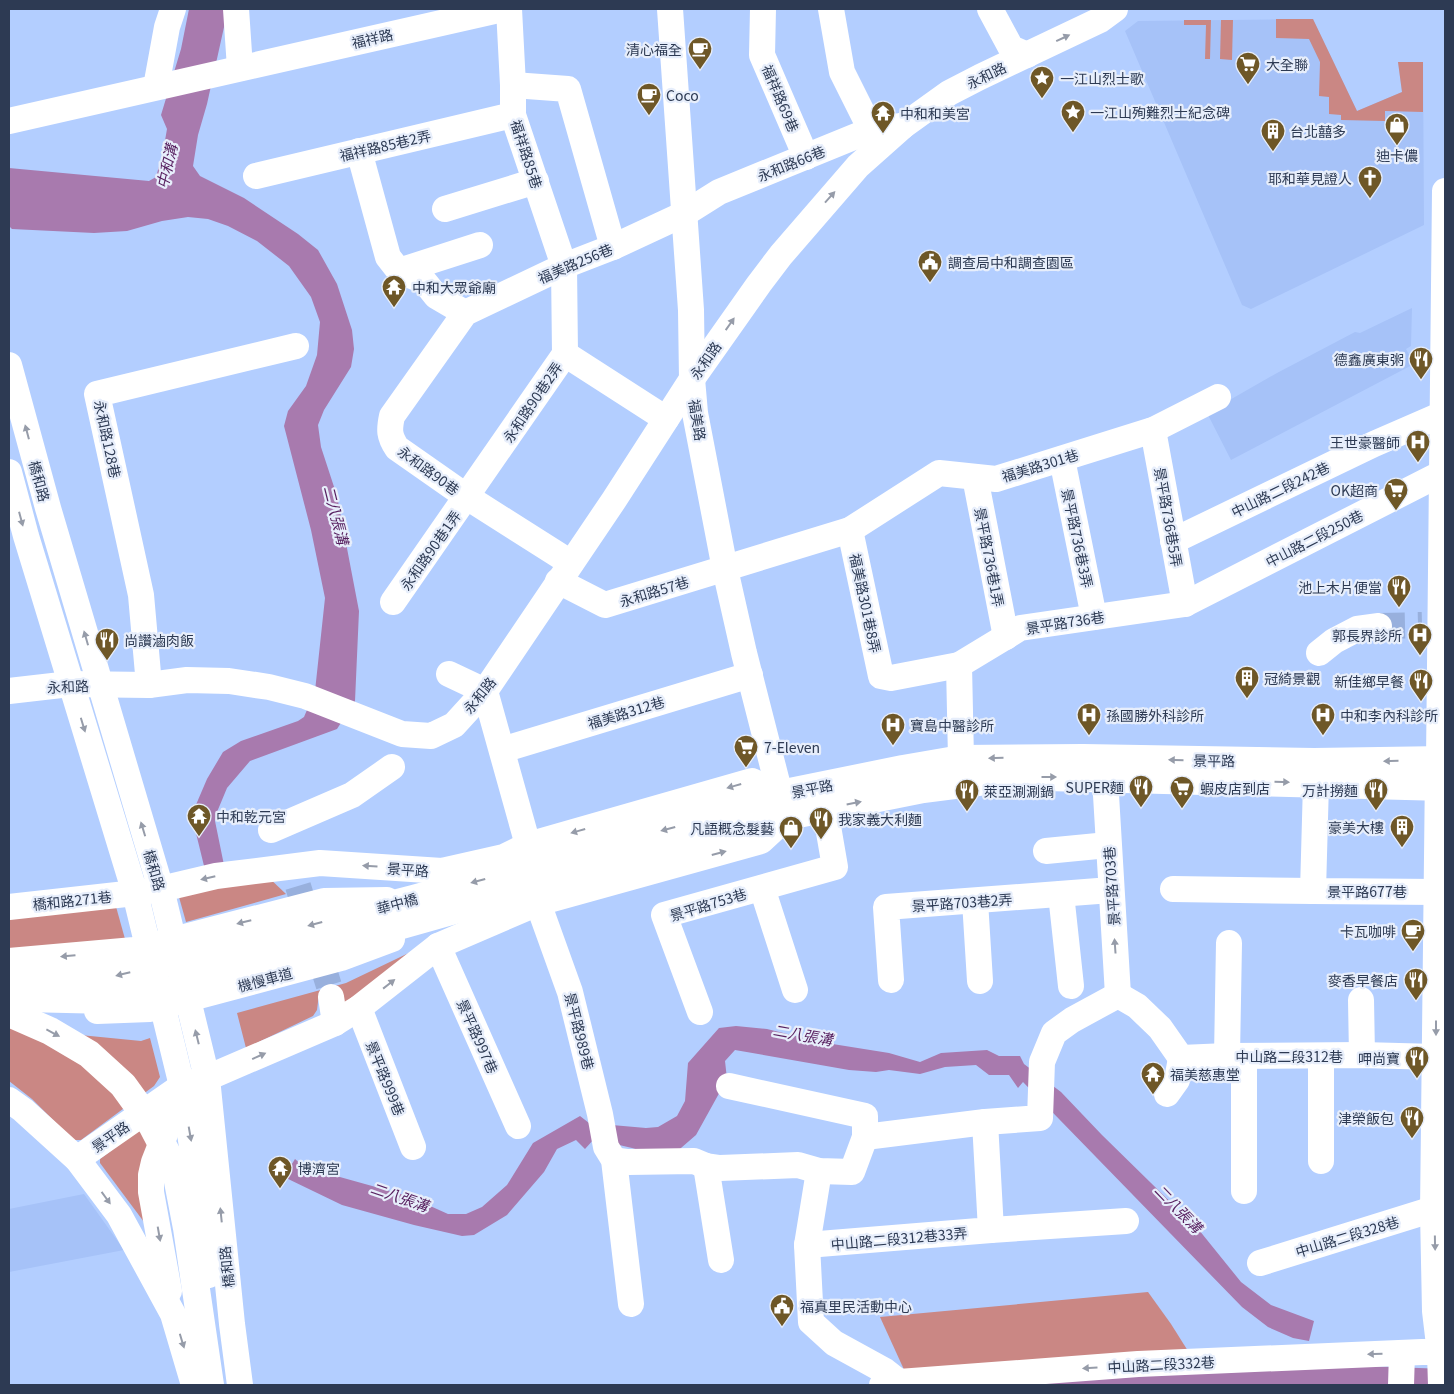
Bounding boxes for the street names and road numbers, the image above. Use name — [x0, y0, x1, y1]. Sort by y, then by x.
street label: 福祥路 — [349, 24, 395, 52]
street label: 永和路 — [963, 57, 1009, 93]
street label: 福祥路69巷 — [758, 61, 804, 135]
street label: 福祥路85巷 — [506, 117, 548, 191]
street label: 福祥路85巷2弄 — [337, 125, 433, 165]
street label: 永和路66巷 — [754, 140, 828, 186]
street label: 福美路256巷 — [535, 238, 615, 288]
street label: 永和路 — [685, 337, 725, 383]
street label: 永和路90巷2弄 — [498, 358, 566, 446]
street label: 永和路128巷 — [90, 398, 126, 480]
street label: 福美路 — [685, 398, 711, 442]
street label: 永和路90巷 — [394, 441, 464, 499]
street label: 福美路301巷 — [999, 444, 1081, 486]
street label: 中山路二段242巷 — [1227, 456, 1333, 522]
street label: 橋和路 — [25, 458, 55, 504]
street label: 景平路736巷5弄 — [1150, 465, 1188, 569]
street label: 景平路736巷3弄 — [1058, 486, 1098, 590]
street label: 景平路736巷1弄 — [971, 505, 1009, 609]
street label: 中山路二段250巷 — [1262, 505, 1366, 571]
street label: 永和路90巷1弄 — [395, 506, 465, 594]
street label: 福美路301巷8弄 — [846, 551, 886, 655]
street label: 永和路57巷 — [617, 571, 691, 611]
street label: 景平路736巷 — [1024, 606, 1106, 638]
street label: 永和路 — [458, 672, 500, 718]
street label: 永和路 — [47, 675, 89, 697]
street label: 福美路312巷 — [585, 691, 667, 733]
street label: 景平路 — [1193, 750, 1235, 770]
street label: 景平路 — [789, 774, 835, 802]
street label: 景平路703巷 — [1098, 846, 1124, 926]
street label: 橋和路 — [140, 847, 170, 893]
street label: 景平路 — [386, 858, 430, 880]
street label: 景平路677巷 — [1327, 881, 1407, 901]
street label: 景平路753巷 — [667, 883, 749, 925]
street label: 橋和路271巷 — [32, 886, 112, 914]
street label: 華中橋 — [374, 888, 420, 918]
street label: 景平路703巷2弄 — [911, 888, 1013, 916]
street label: 機慢車道 — [235, 962, 295, 996]
street label: 景平路989巷 — [561, 990, 599, 1072]
street label: 景平路997巷 — [453, 996, 503, 1076]
street label: 景平路999巷 — [362, 1037, 410, 1119]
street label: 中山路二段312巷 — [1235, 1046, 1343, 1066]
street label: 景平路 — [87, 1116, 133, 1156]
street label: 中山路二段328巷 — [1293, 1211, 1401, 1261]
street label: 中山路二段312巷33弄 — [830, 1222, 968, 1254]
street label: 橋和路 — [214, 1245, 238, 1289]
street label: 中山路二段332巷 — [1107, 1351, 1215, 1377]

